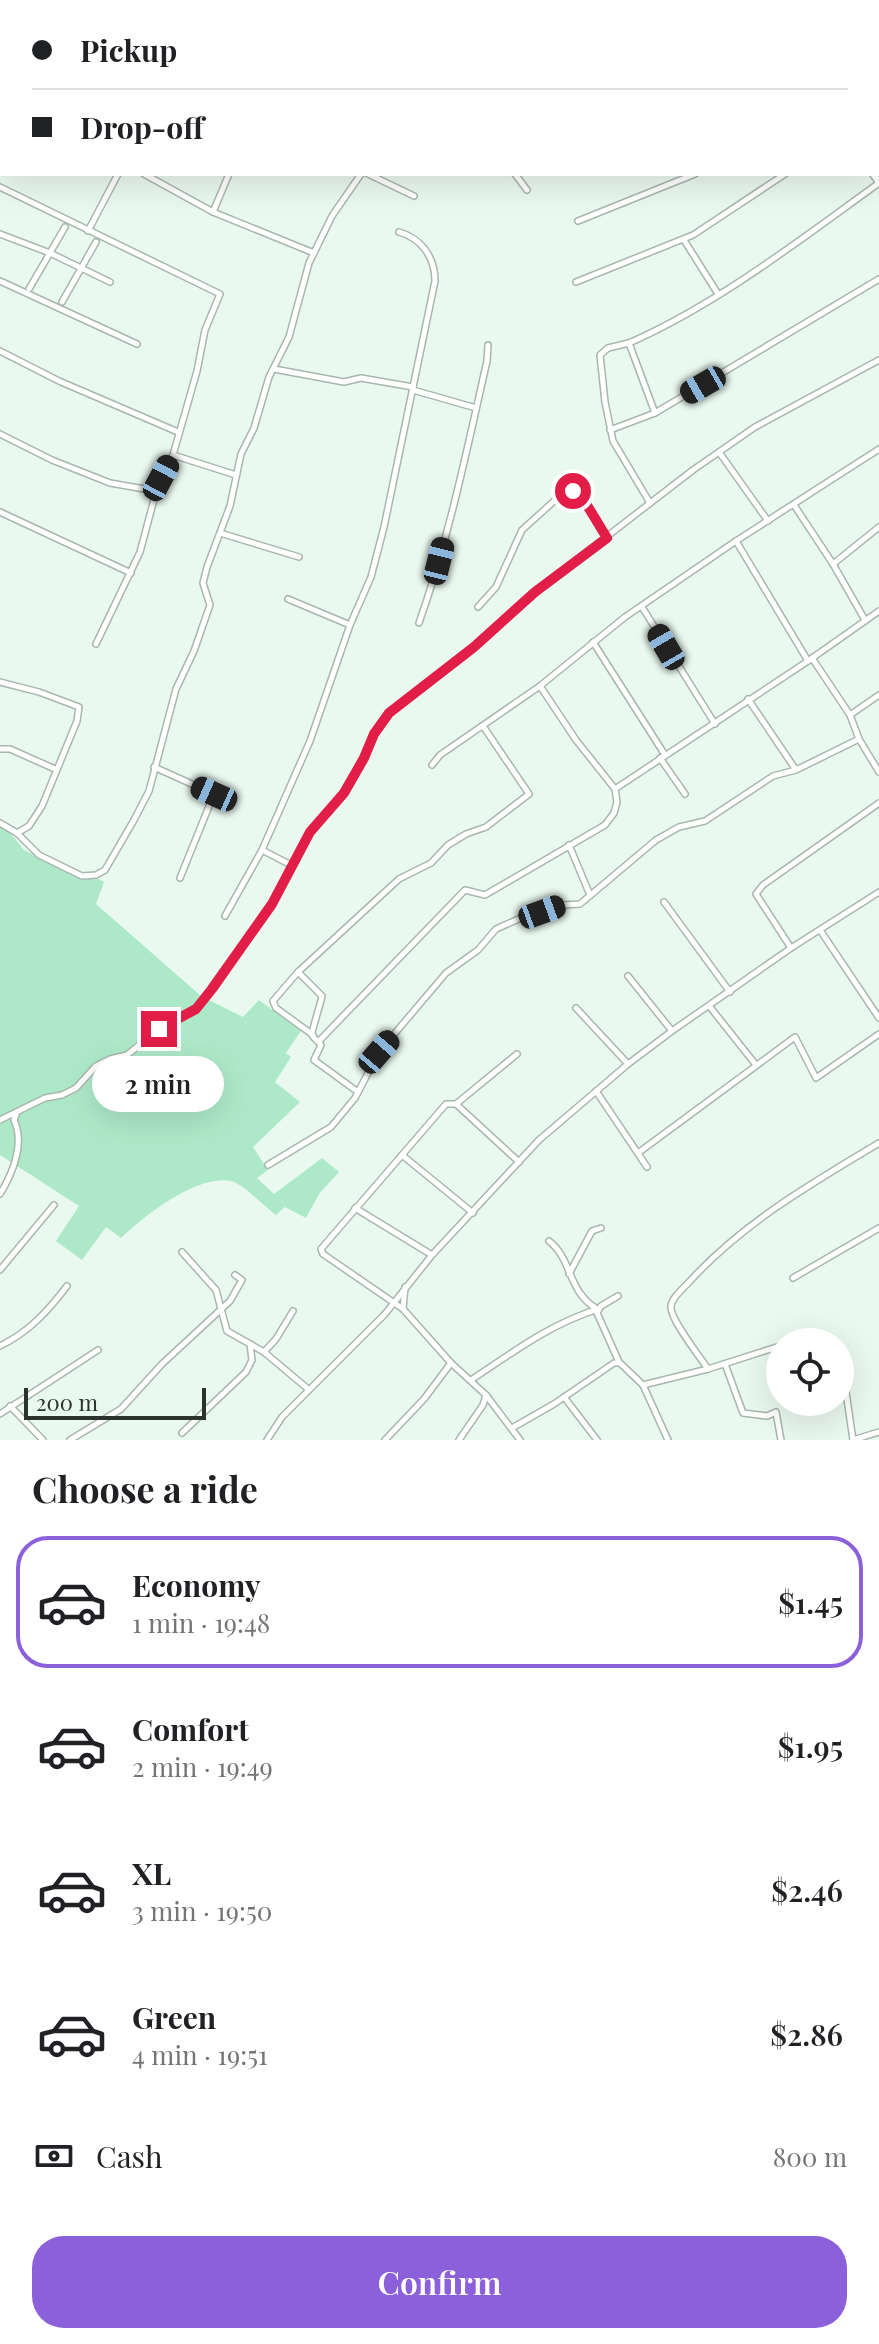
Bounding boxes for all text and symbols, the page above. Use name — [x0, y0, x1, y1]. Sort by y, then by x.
text: Pickup — [80, 30, 177, 70]
text: Drop-off — [80, 107, 204, 147]
car — [676, 363, 730, 407]
car — [139, 451, 183, 505]
route start — [555, 473, 591, 509]
car — [422, 535, 456, 587]
car — [644, 620, 688, 674]
car — [187, 773, 241, 815]
car — [515, 893, 569, 931]
route end — [141, 1011, 177, 1047]
car — [354, 1026, 404, 1078]
callout: 2 min — [93, 1057, 225, 1113]
text: 2 min — [125, 1066, 191, 1101]
map controls — [766, 1328, 854, 1416]
button: locate — [766, 1328, 854, 1416]
scale bar — [24, 1384, 206, 1420]
text: 200 m — [36, 1387, 98, 1417]
text: Choose a ride — [32, 1464, 258, 1512]
text: Economy — [132, 1565, 261, 1605]
icon: car — [36, 1566, 108, 1638]
text: $1.45 — [778, 1582, 843, 1622]
text: 1 min · 19:48 — [132, 1605, 270, 1640]
text: Comfort — [132, 1709, 249, 1749]
icon: car — [36, 1710, 108, 1782]
text: $1.95 — [778, 1726, 843, 1766]
text: 2 min · 19:49 — [132, 1749, 273, 1784]
text: XL — [132, 1853, 171, 1893]
icon: car — [36, 1854, 108, 1926]
text: $2.46 — [771, 1870, 843, 1910]
text: 3 min · 19:50 — [132, 1893, 272, 1928]
text: Green — [132, 1997, 216, 2037]
icon: car — [36, 1998, 108, 2070]
text: $2.86 — [770, 2014, 843, 2054]
text: 4 min · 19:51 — [132, 2037, 268, 2072]
icon: cash — [32, 2134, 76, 2178]
text: Cash — [96, 2136, 163, 2176]
text: 800 m — [773, 2139, 847, 2174]
button: Confirm — [32, 2236, 847, 2328]

